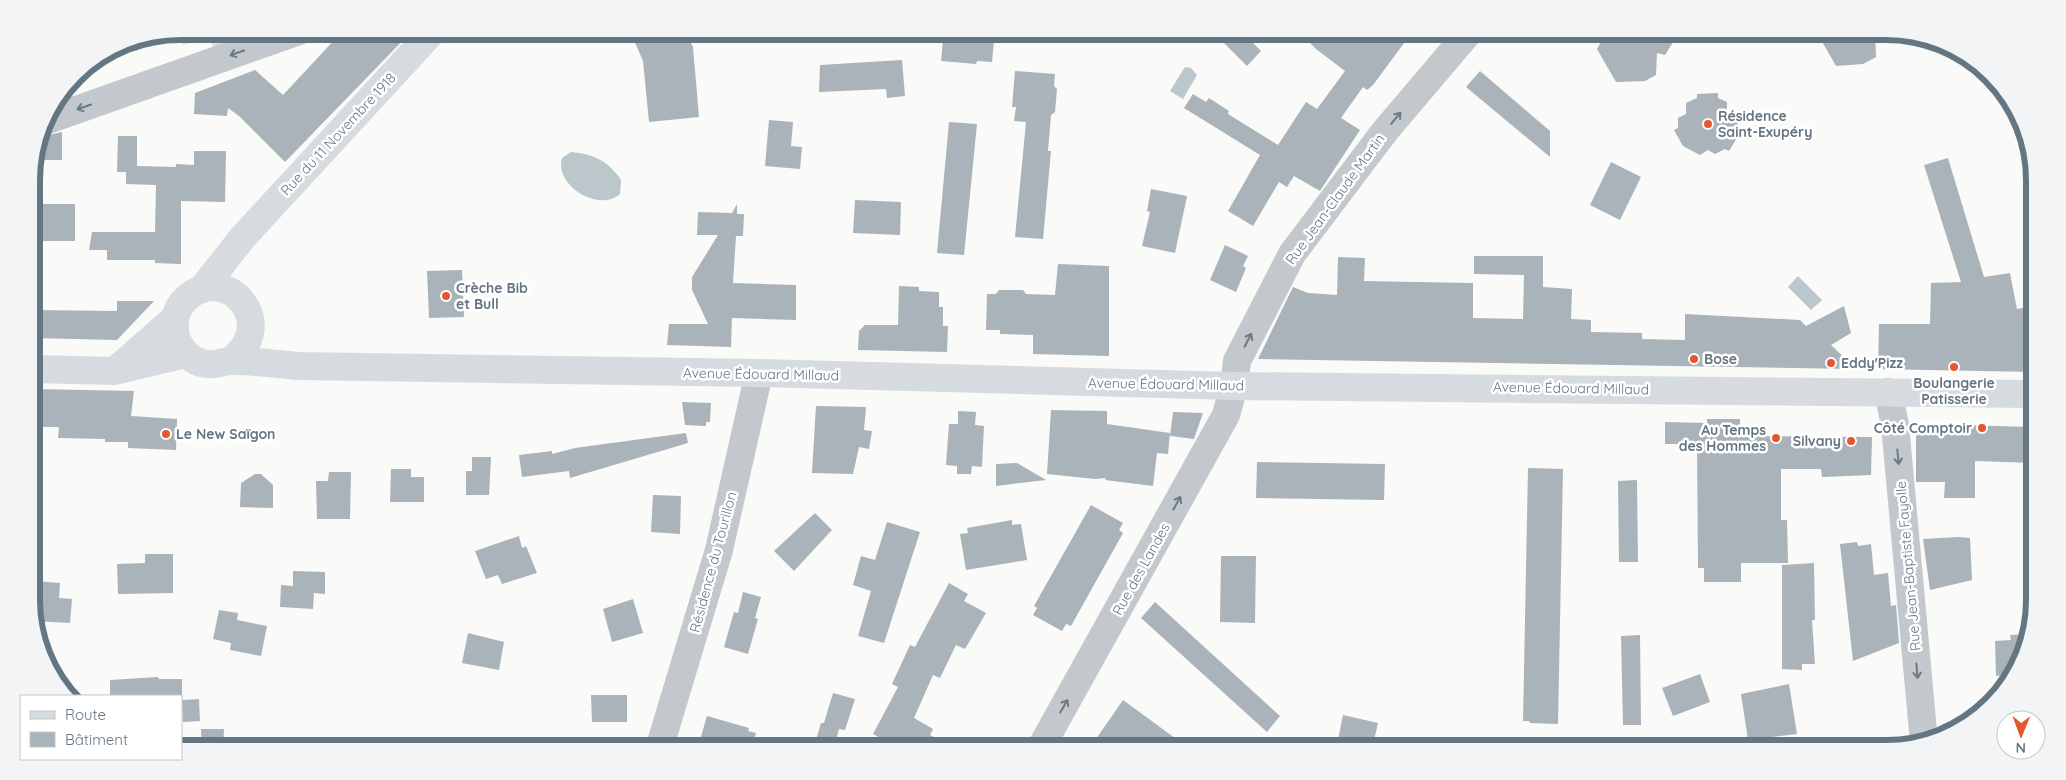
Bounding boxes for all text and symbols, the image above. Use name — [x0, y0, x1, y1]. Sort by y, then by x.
one-way arrow — [230, 49, 245, 58]
street label: Rue du 11 Novembre 1918 — [276, 69, 400, 199]
one-way arrow — [76, 103, 92, 112]
place label: Résidence Saint-Exupéry — [1718, 107, 1812, 141]
one-way arrow — [1390, 112, 1401, 125]
marker: Résidence Saint-Exupéry — [1702, 118, 1714, 130]
street label: Rue Jean-Claude Martin — [1282, 130, 1388, 268]
place label: Crèche Bib et Bull — [456, 279, 528, 313]
marker: Crèche Bib et Bull — [440, 290, 452, 302]
one-way arrow — [1244, 333, 1253, 348]
place label: Bose — [1704, 350, 1737, 368]
marker: Bose — [1688, 353, 1700, 365]
place label: Eddy'Pizz — [1841, 354, 1903, 372]
marker: Eddy'Pizz — [1825, 357, 1837, 369]
marker: Boulangerie Patisserie — [1948, 361, 1960, 373]
street label: Avenue Édouard Millaud — [683, 364, 839, 384]
street label: Avenue Édouard Millaud — [1088, 374, 1244, 394]
place label: Boulangerie Patisserie — [1913, 374, 1995, 408]
street label: Avenue Édouard Millaud — [1493, 378, 1649, 398]
place label: Côté Comptoir — [1874, 419, 1972, 437]
place label: Au Temps des Hommes — [1679, 421, 1766, 455]
marker: Côté Comptoir — [1976, 422, 1988, 434]
place label: Le New Saïgon — [176, 425, 275, 443]
marker: Le New Saïgon — [160, 428, 172, 440]
marker: Au Temps des Hommes — [1770, 432, 1782, 444]
place label: Silvany — [1793, 432, 1841, 450]
marker: Silvany — [1845, 435, 1857, 447]
one-way arrow — [1894, 449, 1903, 465]
street label: Rue Jean-Baptiste Fayolle — [1892, 480, 1924, 652]
street label: Résidence du Tourillon — [686, 490, 740, 634]
one-way arrow — [1173, 497, 1183, 511]
street label: Rue des Landes — [1108, 520, 1174, 618]
one-way arrow — [1913, 663, 1922, 679]
legend — [20, 695, 182, 760]
one-way arrow — [1059, 699, 1069, 714]
text: Route — [65, 705, 106, 724]
north arrow — [1996, 710, 2046, 760]
text: Bâtiment — [65, 730, 128, 749]
text: N — [2015, 739, 2026, 757]

